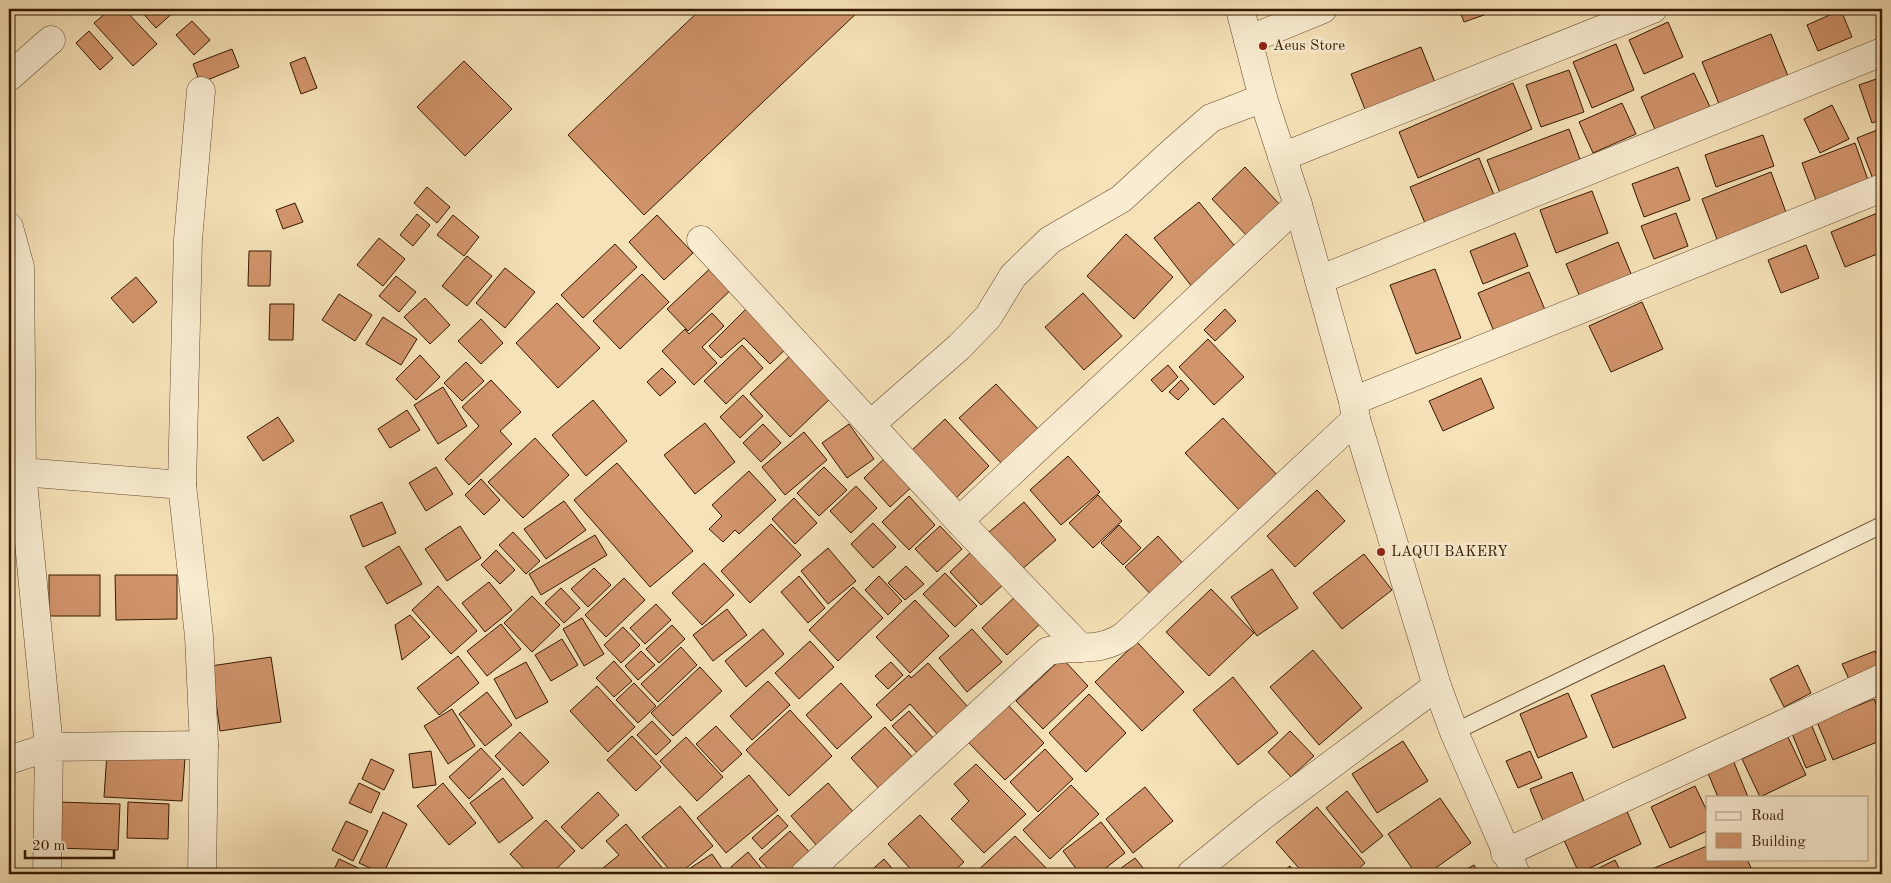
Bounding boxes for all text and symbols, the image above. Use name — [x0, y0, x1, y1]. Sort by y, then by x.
place label: Aeus Store — [1273, 39, 1345, 54]
marker: Aeus Store — [1257, 40, 1269, 52]
place label: LAQUI BAKERY — [1391, 545, 1508, 560]
marker: LAQUI BAKERY — [1375, 546, 1387, 558]
legend — [1706, 796, 1868, 860]
text: Road — [1751, 809, 1785, 824]
scale bar — [25, 828, 114, 860]
text: Building — [1751, 835, 1806, 850]
text: 20 m — [32, 839, 66, 854]

